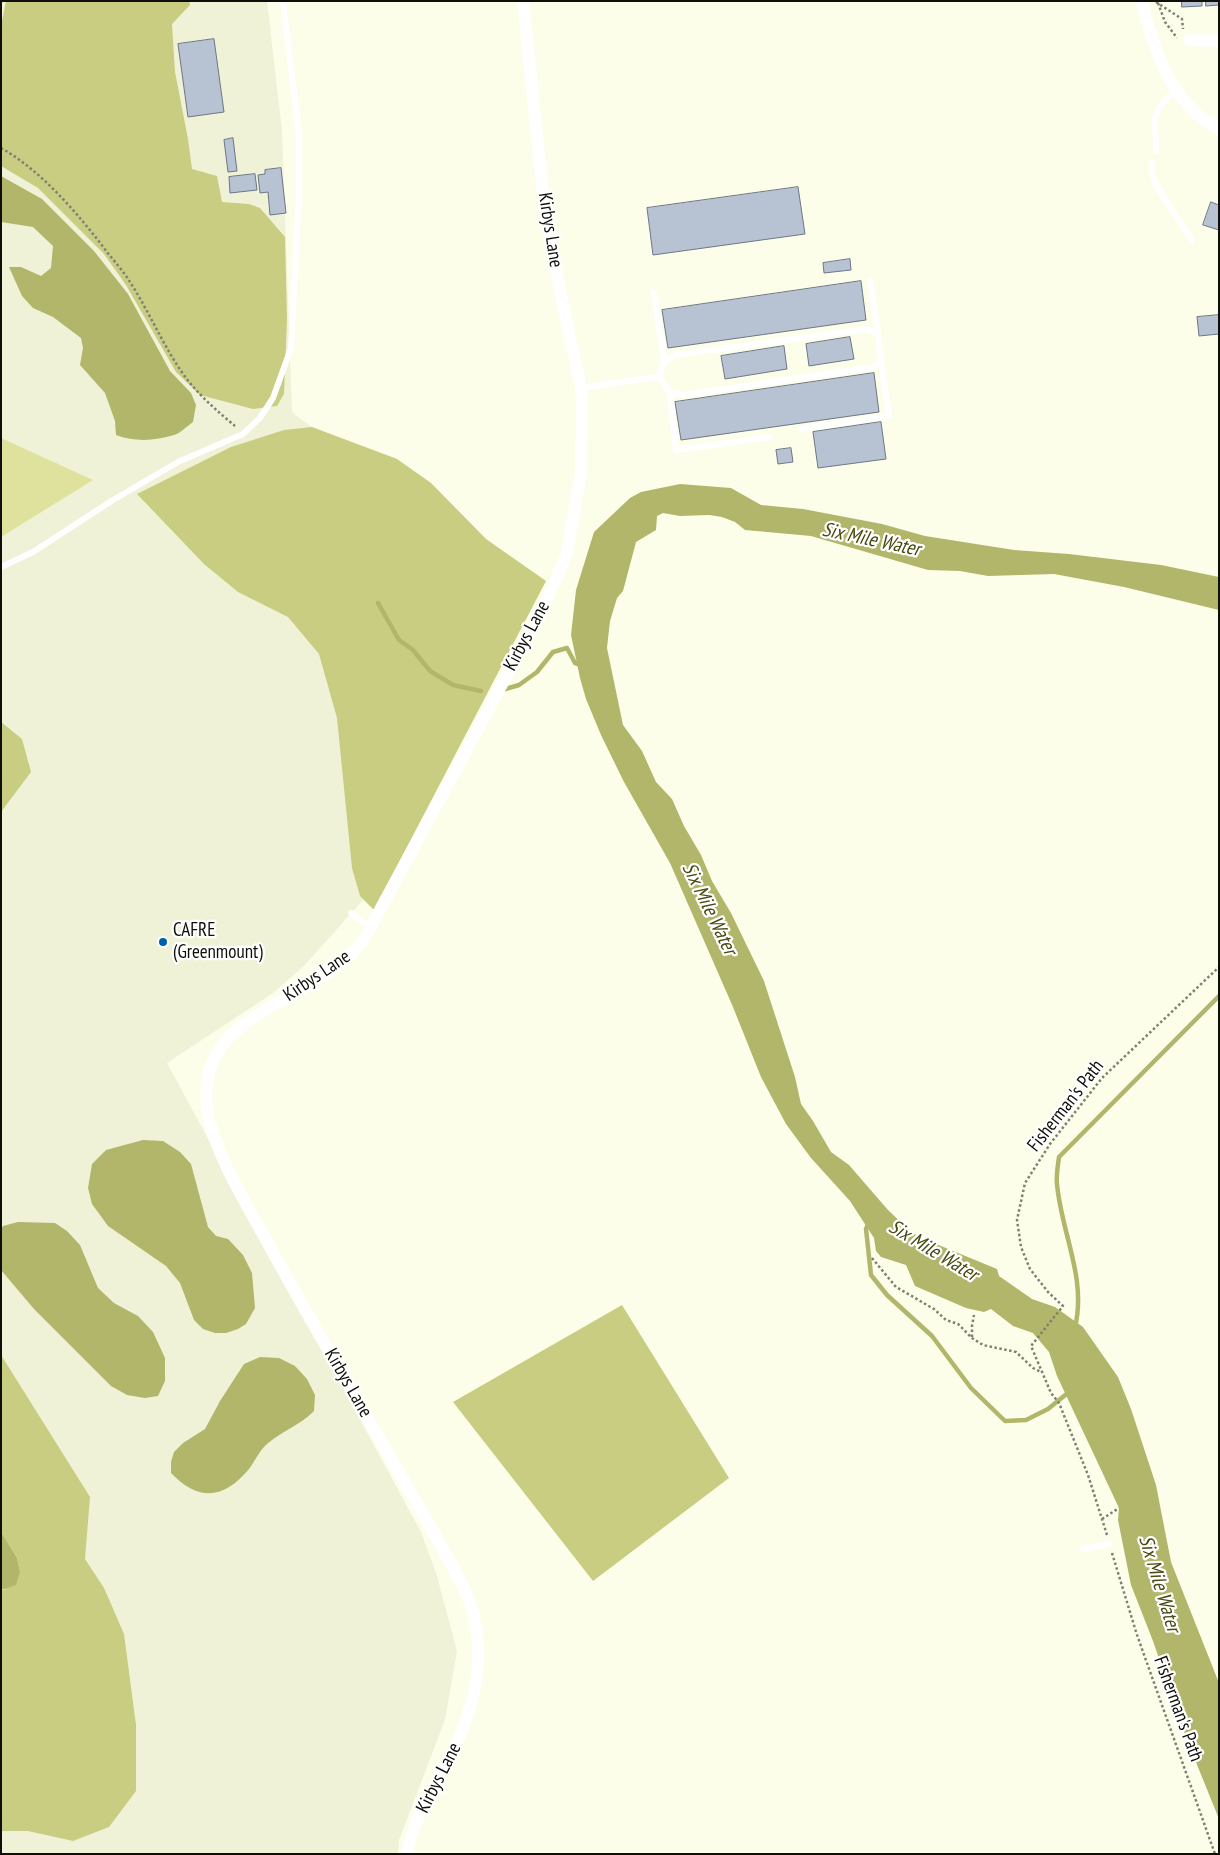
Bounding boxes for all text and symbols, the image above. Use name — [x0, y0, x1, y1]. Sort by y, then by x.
street label: Kirbys Lane — [533, 191, 567, 269]
water label: Six Mile Water — [820, 518, 922, 562]
street label: Kirbys Lane — [499, 597, 555, 675]
water label: Six Mile Water — [676, 859, 742, 959]
place label: CAFRE (Greenmount) — [173, 920, 263, 964]
marker: CAFRE (Greenmount) — [157, 936, 169, 948]
street label: Kirbys Lane — [279, 945, 355, 1007]
street label: Fisherman's Path — [1023, 1056, 1109, 1156]
water label: Six Mile Water — [884, 1215, 982, 1287]
street label: Kirbys Lane — [319, 1344, 377, 1422]
water label: Six Mile Water — [1133, 1533, 1185, 1635]
street label: Fisherman's Path — [1148, 1653, 1208, 1765]
street label: Kirbys Lane — [412, 1739, 466, 1817]

